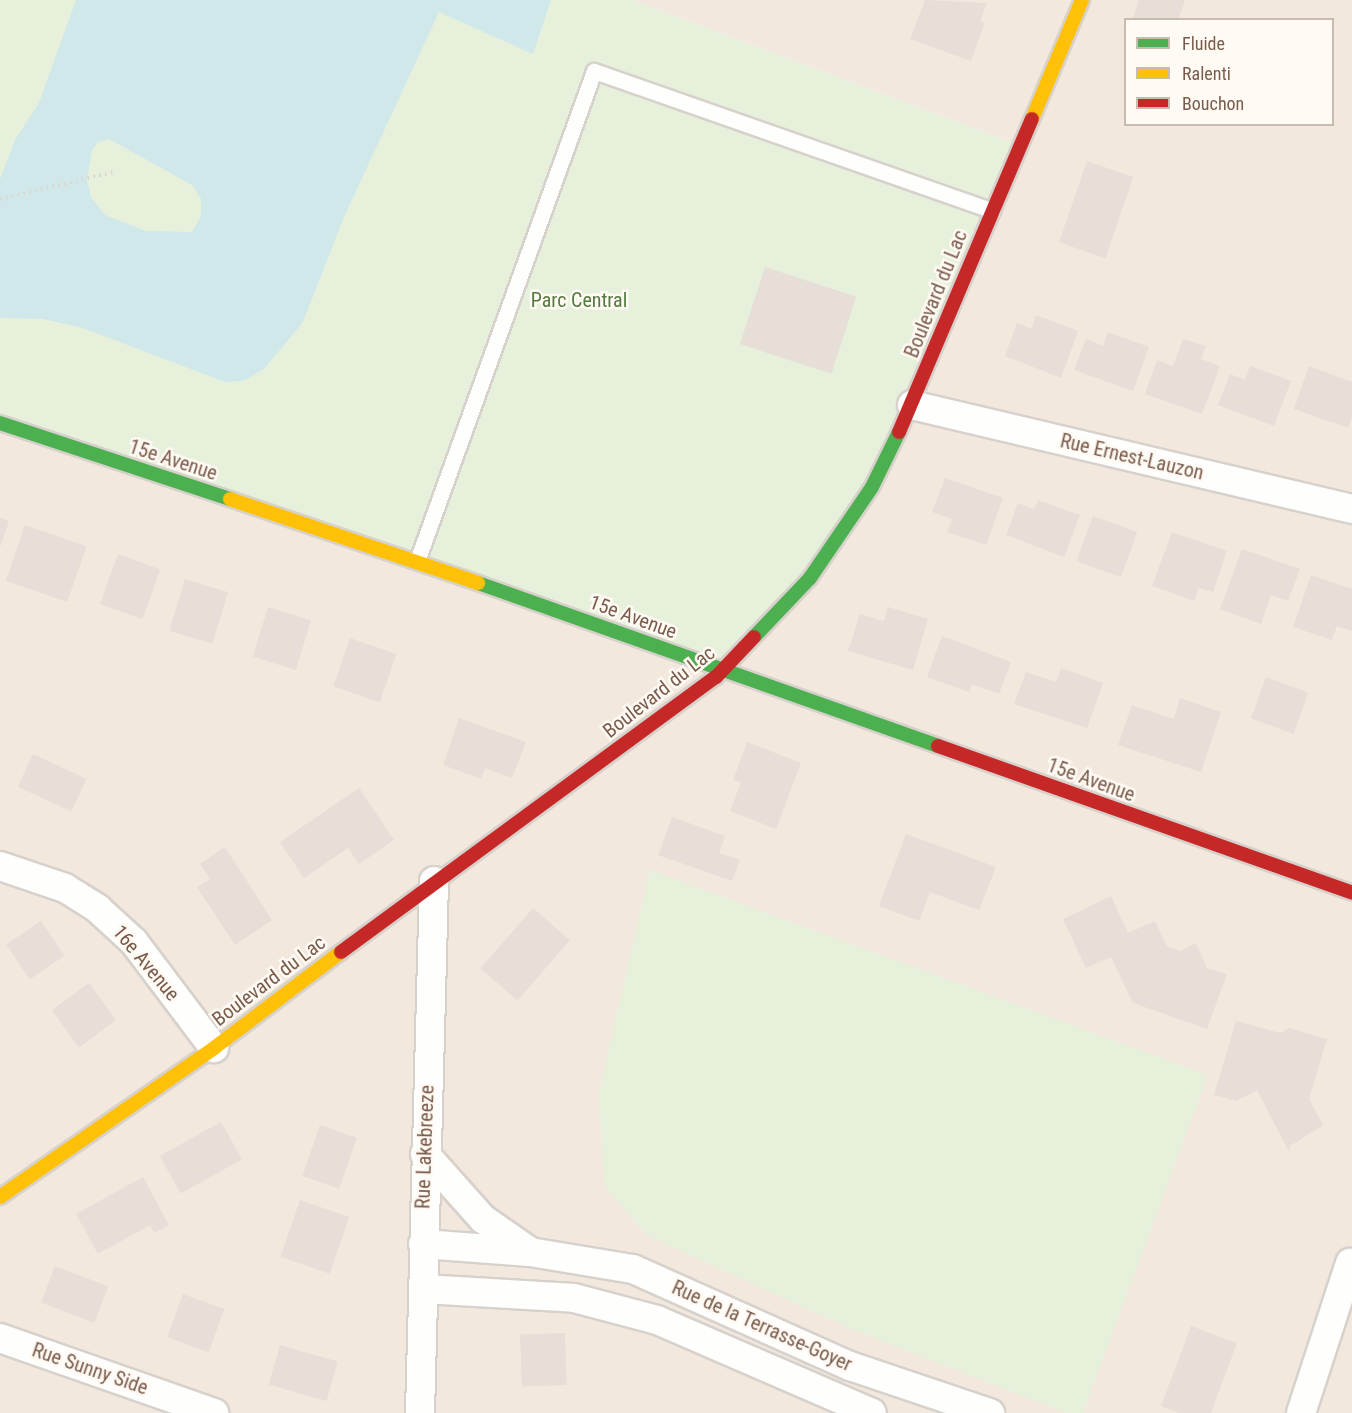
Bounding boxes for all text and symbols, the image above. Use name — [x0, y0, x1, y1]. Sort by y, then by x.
legend — [1124, 18, 1334, 126]
text: Fluide — [1182, 33, 1225, 54]
text: Ralenti — [1182, 63, 1231, 84]
text: Bouchon — [1182, 93, 1244, 114]
street label: Boulevard du Lac — [900, 227, 972, 361]
park label: Parc Central — [531, 288, 627, 312]
street label: Rue Ernest-Lauzon — [1058, 429, 1206, 485]
street label: 15e Avenue — [126, 434, 220, 486]
street label: 15e Avenue — [586, 590, 680, 644]
street label: Boulevard du Lac — [598, 641, 720, 743]
street label: 15e Avenue — [1044, 753, 1138, 807]
street label: 16e Avenue — [107, 920, 185, 1006]
street label: Boulevard du Lac — [208, 931, 330, 1031]
street label: Rue Lakebreeze — [411, 1085, 439, 1209]
street label: Rue de la Terrasse-Goyer — [668, 1275, 856, 1377]
street label: Rue Sunny Side — [29, 1338, 151, 1400]

